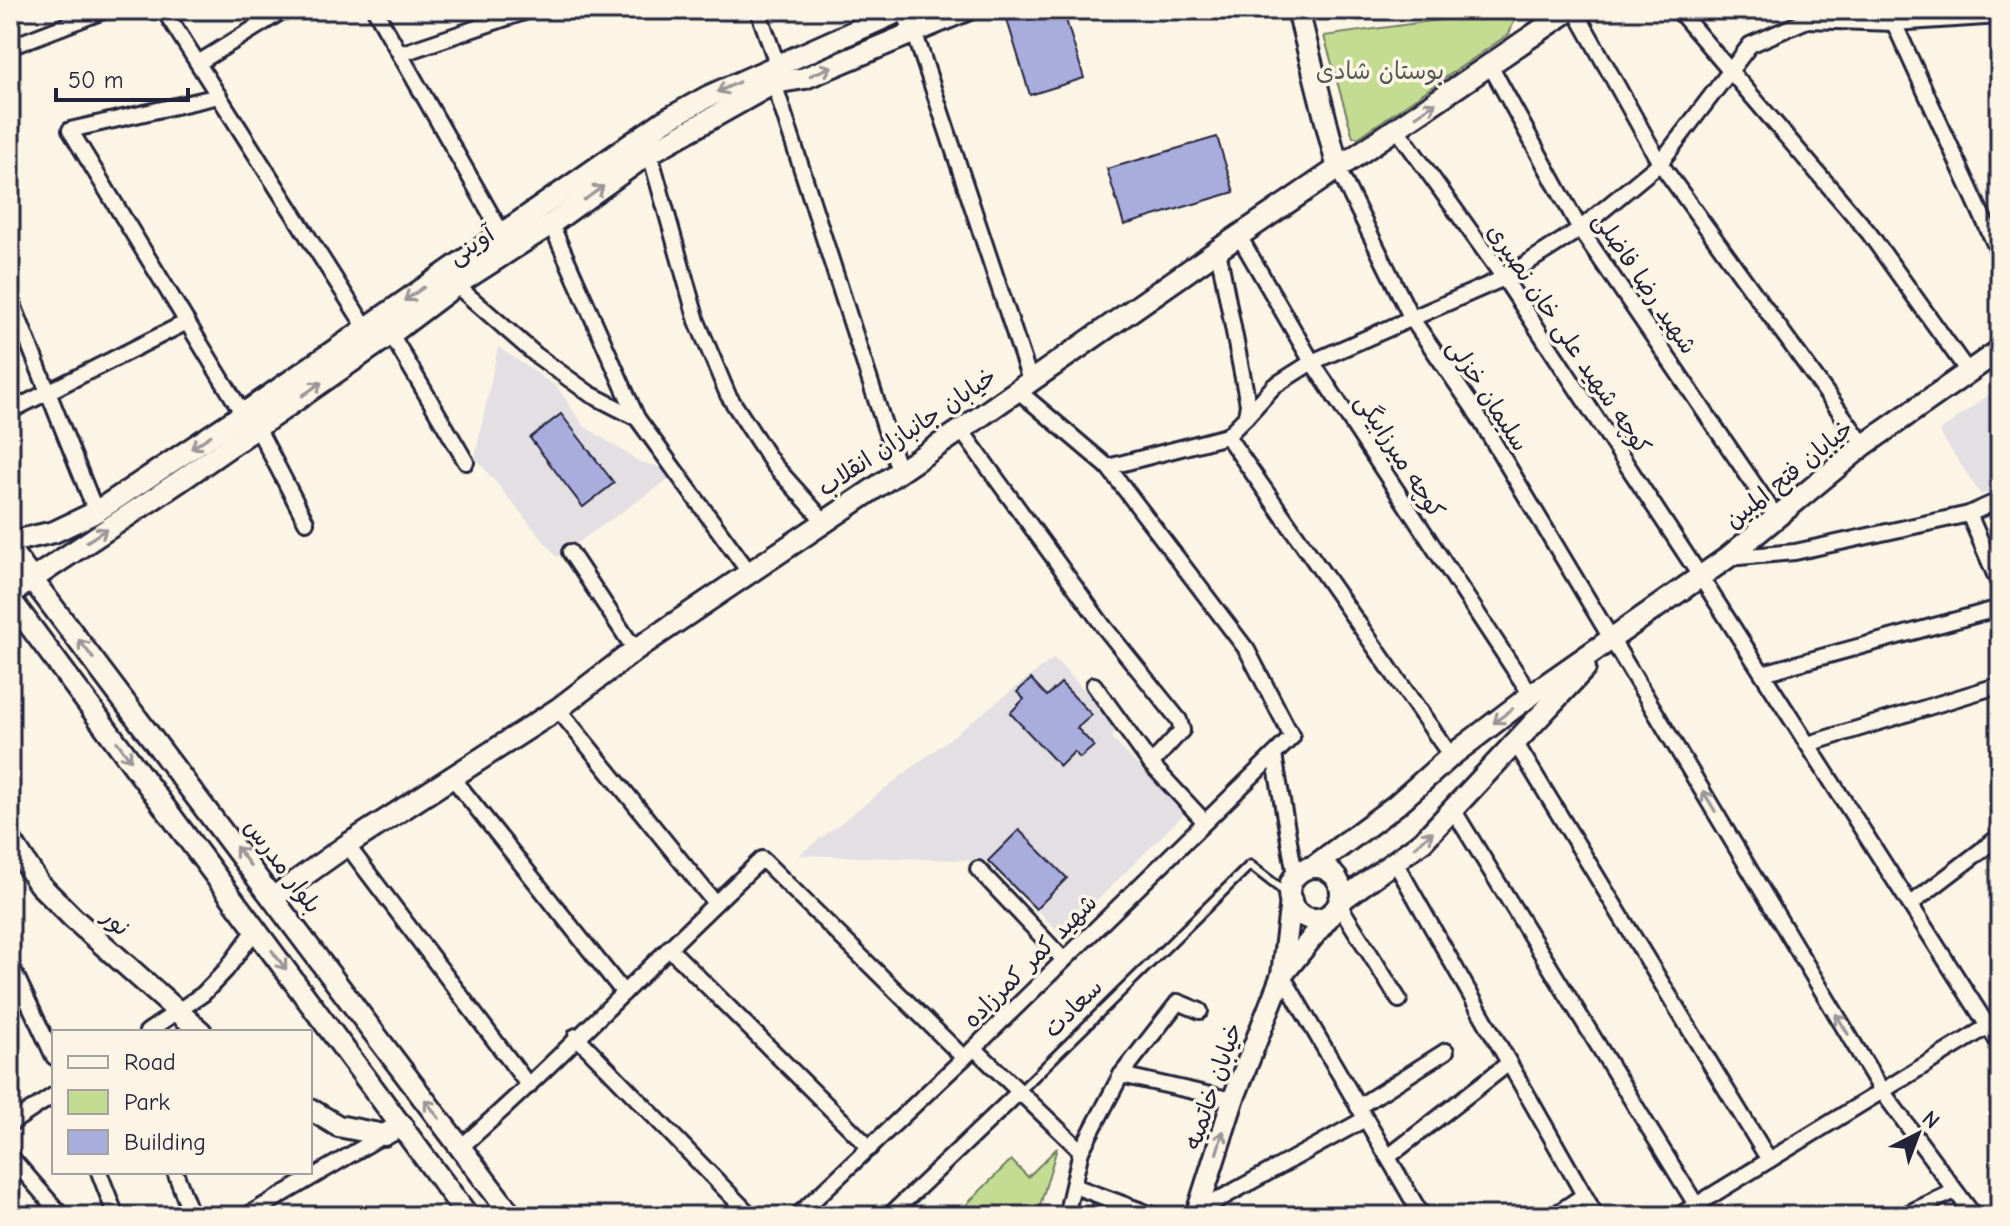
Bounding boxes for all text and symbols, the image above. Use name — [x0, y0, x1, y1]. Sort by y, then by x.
scale bar — [56, 52, 188, 102]
park label: بوستان شادی — [1316, 57, 1444, 86]
one-way arrow — [809, 63, 833, 78]
text: 50 m — [68, 66, 124, 94]
one-way arrow — [716, 80, 740, 95]
one-way arrow — [1414, 101, 1436, 117]
one-way arrow — [583, 184, 605, 201]
street label: شهید رضا فاضلی — [1586, 207, 1703, 360]
street label: کوچه شهید علی خان نصیری — [1481, 218, 1657, 460]
street label: آوینی — [443, 219, 501, 271]
one-way arrow — [404, 285, 426, 302]
street label: سلیمان خزلی — [1441, 334, 1535, 457]
street label: خیابان جانبازان انقلاب — [812, 362, 1002, 502]
one-way arrow — [301, 381, 323, 397]
street label: کوچه میرزابیگی — [1349, 389, 1451, 524]
street label: خیابان فتح المبین — [1719, 414, 1860, 536]
one-way arrow — [191, 434, 213, 451]
one-way arrow — [85, 527, 108, 543]
one-way arrow — [77, 639, 94, 660]
one-way arrow — [1493, 708, 1514, 725]
one-way arrow — [115, 740, 132, 762]
one-way arrow — [1701, 790, 1717, 813]
street label: بلوار مدرس — [238, 813, 328, 919]
one-way arrow — [1414, 830, 1434, 848]
one-way arrow — [234, 846, 251, 867]
street label: شهید کمر کمرزاده — [957, 888, 1103, 1034]
street label: نور — [95, 902, 136, 942]
one-way arrow — [271, 949, 288, 970]
street label: سعادت — [1038, 973, 1108, 1043]
one-way arrow — [1834, 1013, 1850, 1036]
street label: خیابان خاتمیه — [1178, 1019, 1248, 1153]
legend — [52, 1030, 312, 1174]
text: Road — [124, 1048, 176, 1076]
text: Park — [124, 1088, 170, 1116]
north arrow — [1878, 1094, 1958, 1174]
one-way arrow — [424, 1098, 441, 1120]
text: N — [1917, 1105, 1945, 1134]
text: Building — [124, 1128, 206, 1156]
one-way arrow — [1213, 1129, 1228, 1155]

